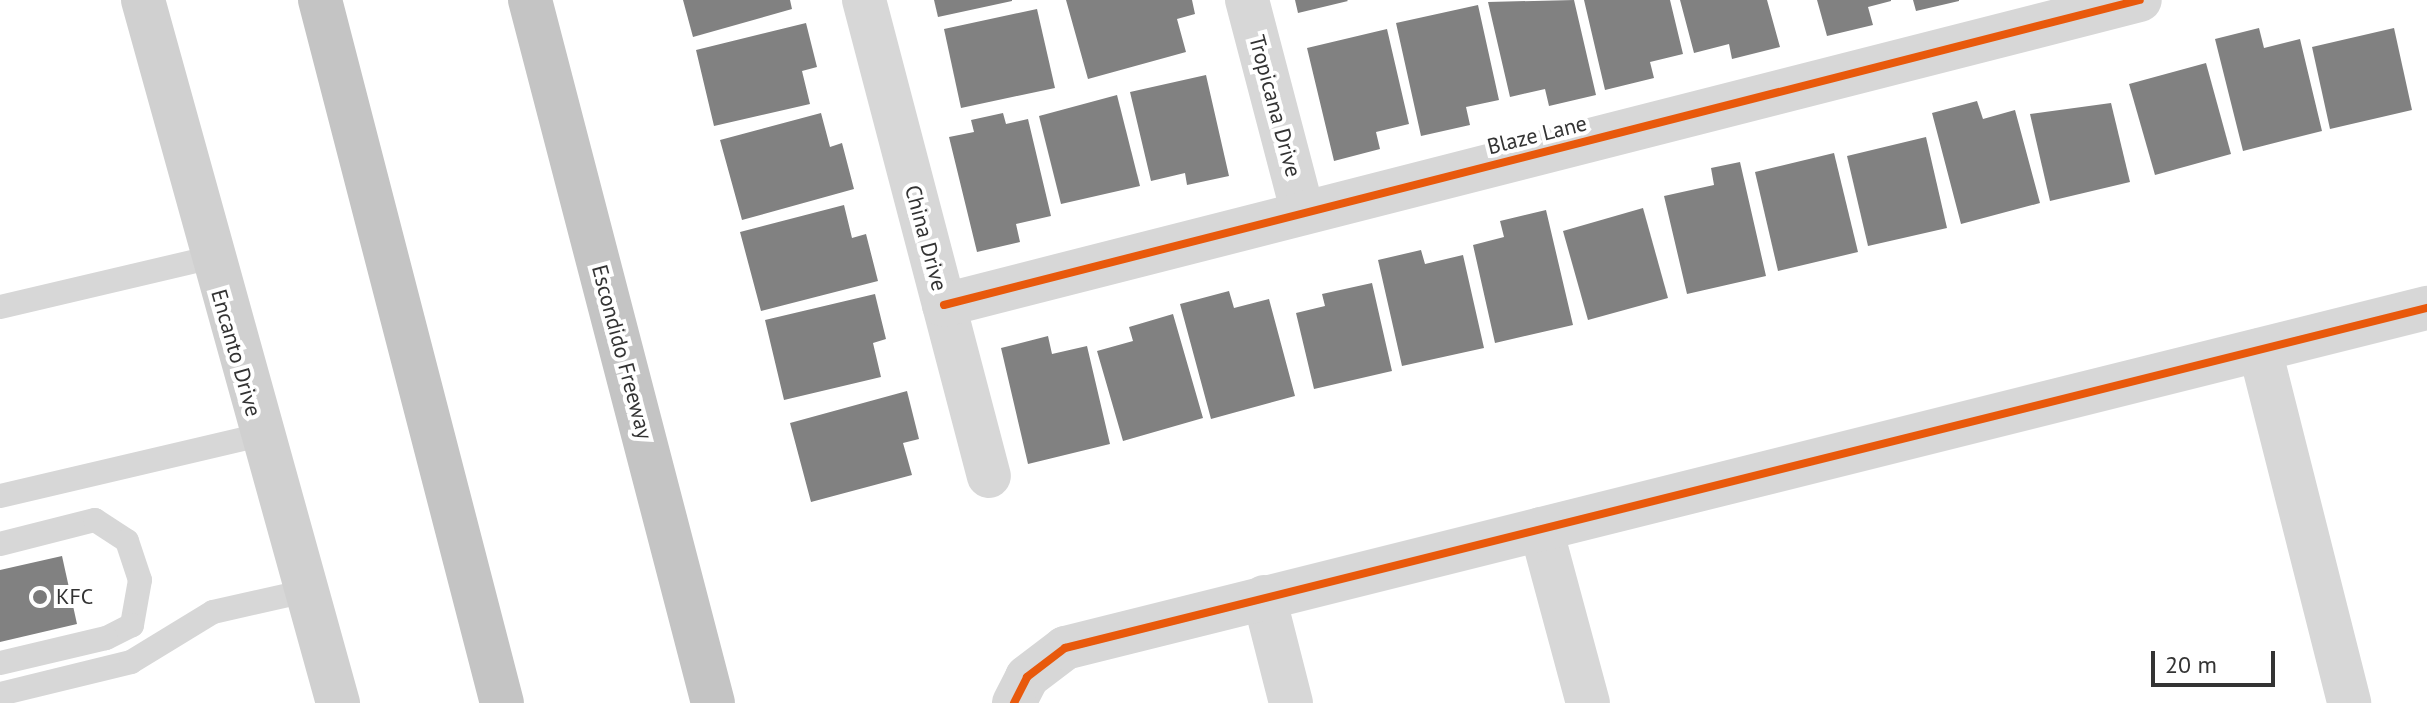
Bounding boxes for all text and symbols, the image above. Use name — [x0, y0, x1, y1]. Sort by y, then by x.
street label: Tropicana Drive — [1243, 32, 1307, 180]
street label: Blaze Lane — [1484, 110, 1590, 160]
street label: China Drive — [899, 182, 953, 294]
street label: Escondido Freeway — [586, 262, 658, 442]
street label: Encanto Drive — [205, 286, 267, 420]
place label: KFC — [56, 584, 93, 610]
marker: KFC — [31, 588, 49, 606]
scale bar — [2155, 635, 2279, 685]
text: 20 m — [2165, 649, 2217, 680]

